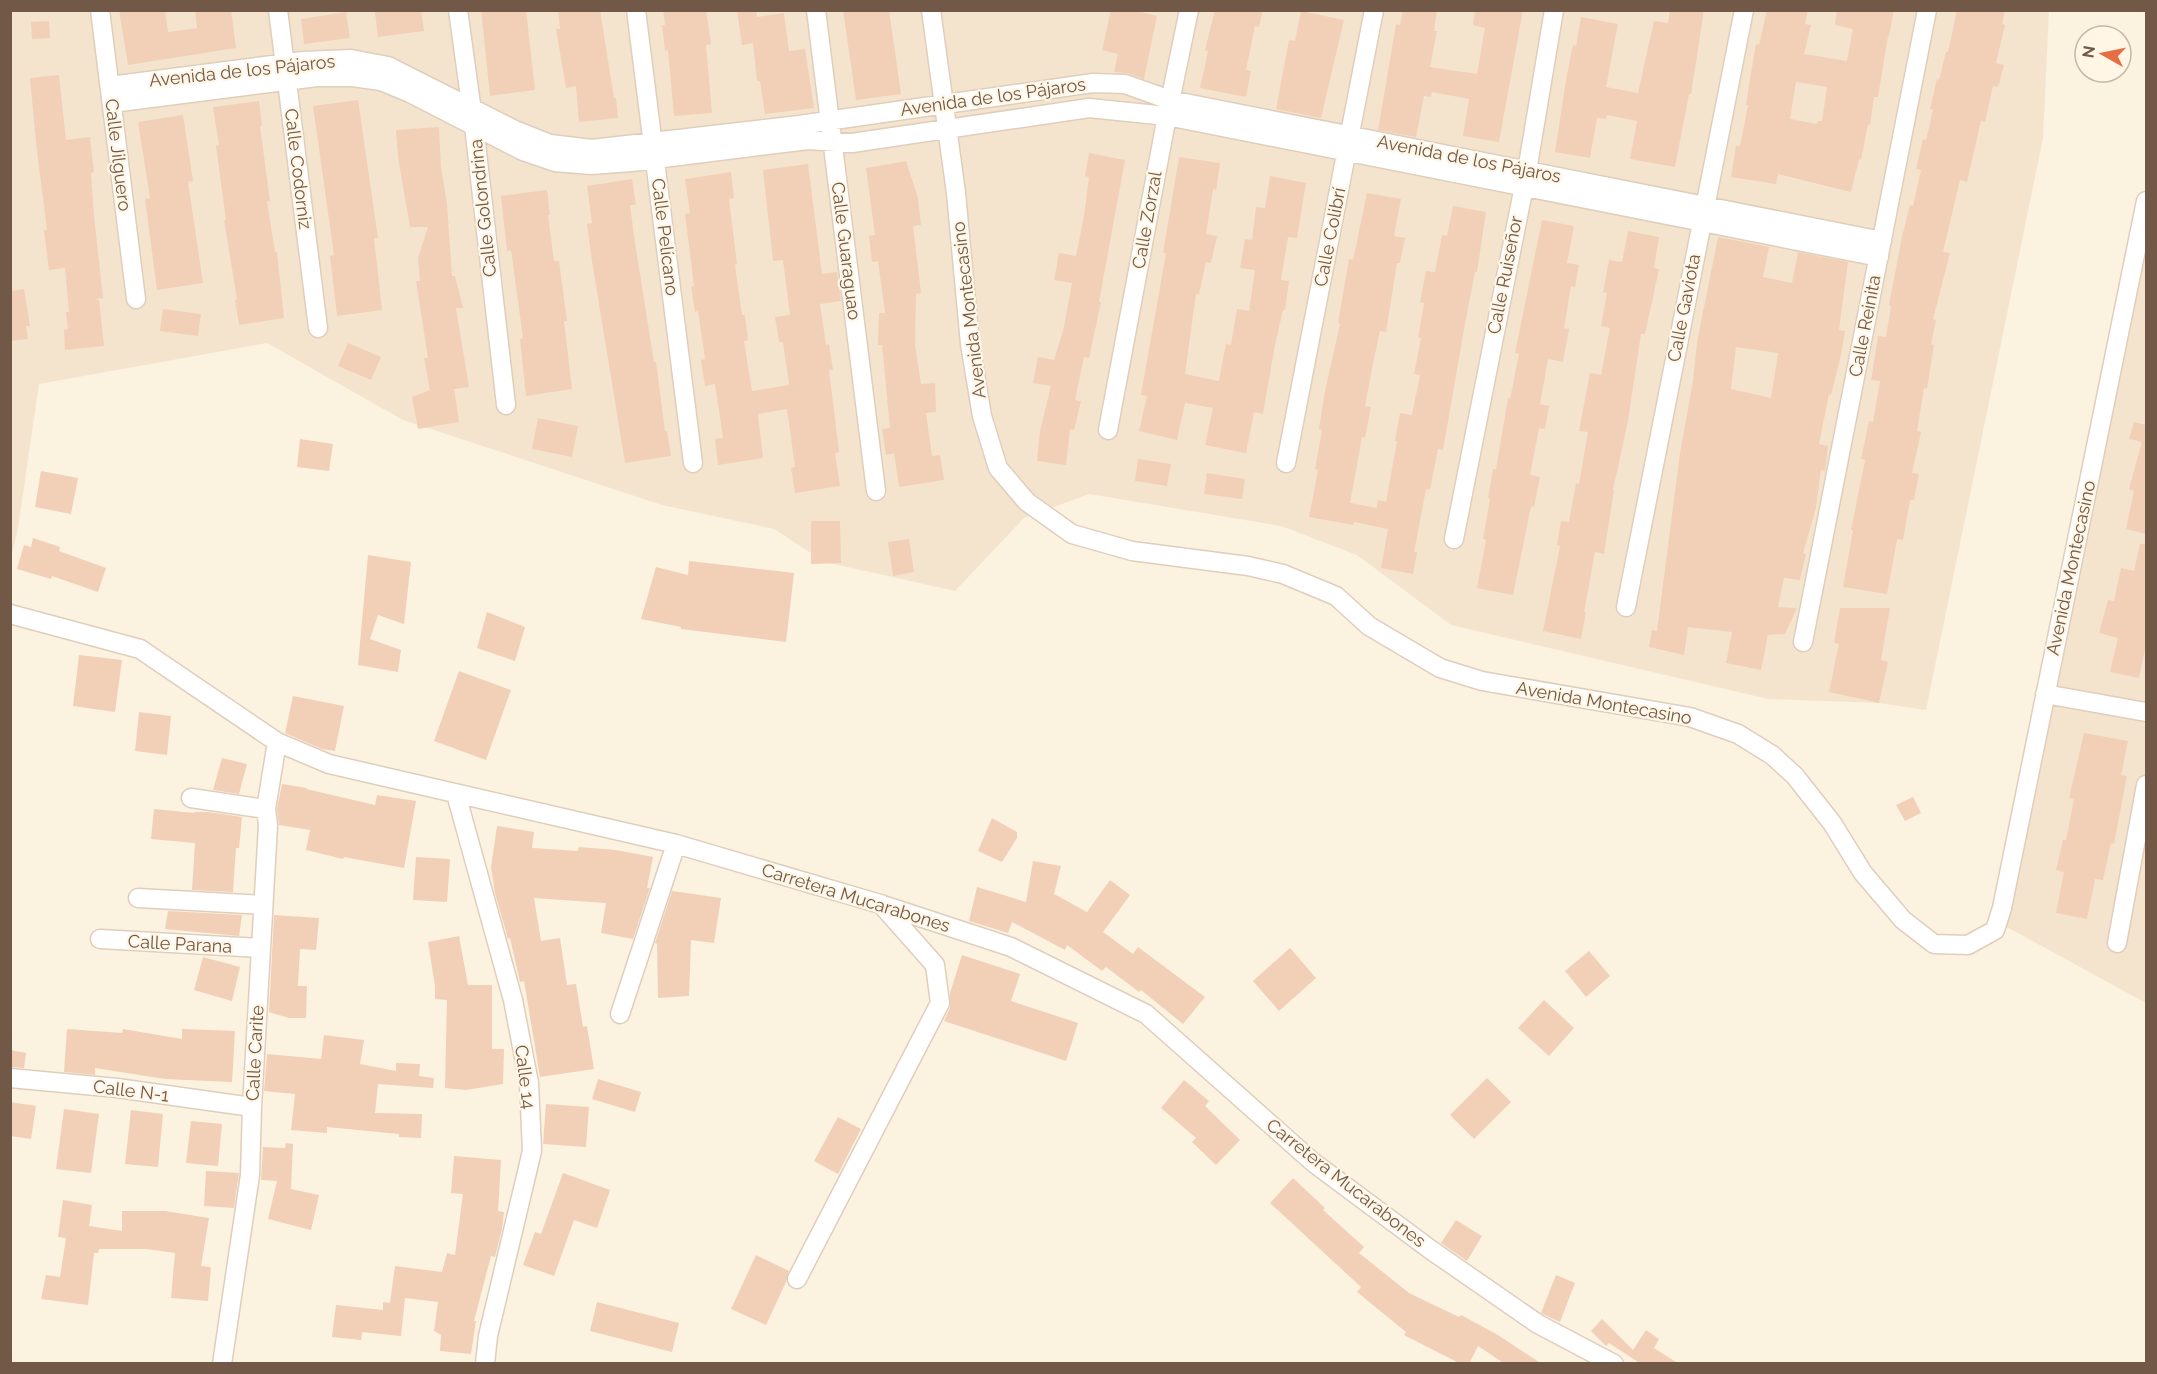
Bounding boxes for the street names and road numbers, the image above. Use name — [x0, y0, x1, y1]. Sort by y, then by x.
street label: Avenida de los Pájaros — [148, 50, 336, 91]
street label: Avenida de los Pájaros — [899, 73, 1087, 120]
street label: Calle Jilguero — [101, 97, 136, 213]
street label: Calle Codorniz — [281, 107, 316, 231]
street label: Avenida de los Pájaros — [1375, 130, 1563, 187]
street label: Calle Golondrina — [465, 138, 500, 278]
street label: Calle Zorzal — [1128, 169, 1165, 270]
street label: Calle Pelícano — [648, 177, 683, 297]
street label: Calle Guaraguao — [828, 181, 865, 321]
street label: Calle Colibrí — [1310, 186, 1349, 288]
street label: Calle Ruiseñor — [1483, 213, 1526, 336]
street label: Avenida Montecasino — [947, 220, 990, 400]
street label: Calle Gaviota — [1663, 252, 1704, 364]
street label: Calle Reinita — [1844, 273, 1885, 379]
street label: Avenida Montecasino — [2042, 478, 2099, 657]
street label: Avenida Montecasino — [1515, 677, 1694, 728]
street label: Carretera Mucarabones — [759, 859, 953, 936]
street label: Calle Parana — [127, 930, 233, 957]
street label: Calle Carite — [242, 1004, 268, 1101]
street label: Calle 14 — [511, 1044, 540, 1110]
street label: Calle N-1 — [92, 1075, 170, 1106]
street label: Carretera Mucarabones — [1263, 1114, 1430, 1251]

